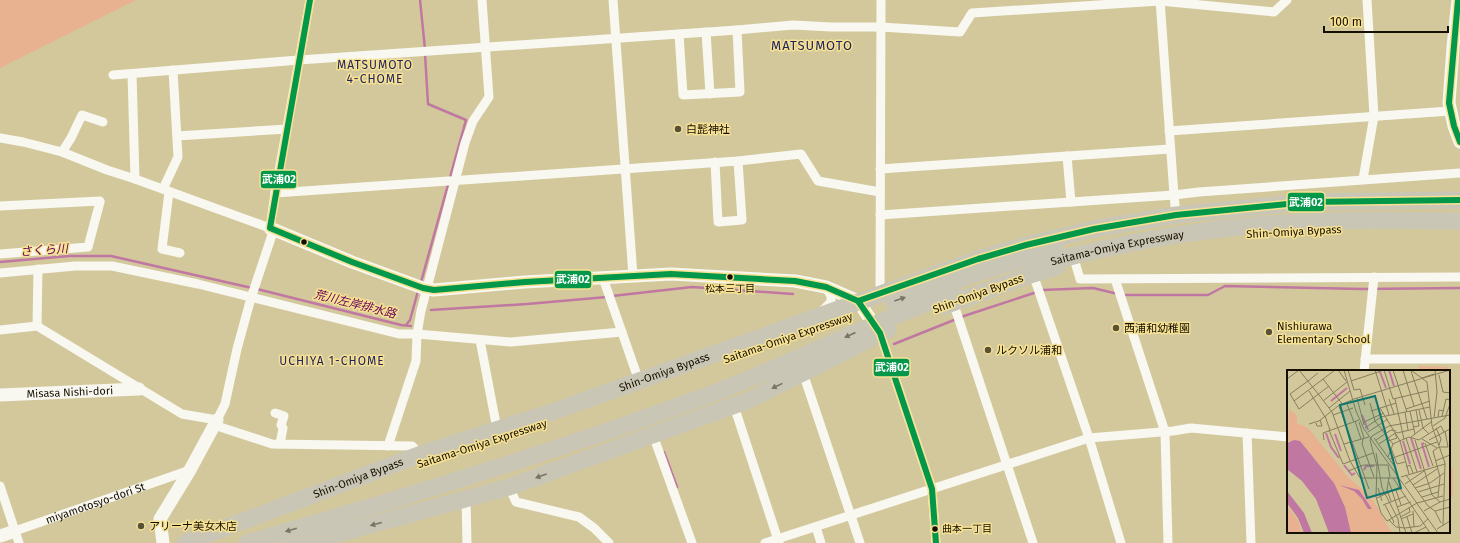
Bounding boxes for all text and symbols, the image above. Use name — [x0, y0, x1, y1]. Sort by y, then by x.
scale bar — [1324, 8, 1448, 34]
text: 100 m — [1330, 15, 1362, 29]
district label: MATSUMOTO — [771, 38, 853, 53]
district label: MATSUMOTO 4-CHOME — [337, 58, 413, 86]
place label: 白髭神社 — [686, 123, 730, 136]
marker: 白髭神社 — [673, 124, 683, 134]
line badge: 武浦02 — [260, 170, 297, 189]
text: 武浦02 — [262, 173, 296, 186]
line badge: 武浦02 — [1287, 192, 1325, 212]
text: 武浦02 — [1289, 196, 1323, 209]
street label: Shin-Omiya Bypass — [1246, 223, 1342, 241]
street label: Saitama-Omiya Expressway — [1049, 227, 1185, 268]
unlabelled marker — [299, 237, 309, 247]
water label: さくら川 — [20, 241, 70, 259]
line badge: 武浦02 — [554, 270, 592, 289]
marker: 松本三丁目 — [725, 272, 735, 282]
street label: Shin-Omiya Bypass — [931, 272, 1025, 316]
text: 武浦02 — [556, 273, 590, 286]
place label: 松本三丁目 — [705, 283, 755, 295]
water label: 荒川左岸排水路 — [313, 287, 398, 321]
one-way arrow — [894, 296, 906, 302]
street label: Saitama-Omiya Expressway — [722, 310, 855, 366]
place label: Nishiurawa Elementary School — [1277, 320, 1370, 346]
place label: 西浦和幼稚園 — [1124, 322, 1190, 335]
marker: 西浦和幼稚園 — [1111, 323, 1121, 333]
marker: Nishiurawa Elementary School — [1264, 327, 1274, 337]
one-way arrow — [844, 332, 855, 338]
place label: ルクソル浦和 — [996, 344, 1062, 357]
marker: ルクソル浦和 — [983, 345, 993, 355]
street label: Shin-Omiya Bypass — [617, 350, 711, 394]
district label: UCHIYA 1-CHOME — [279, 354, 385, 368]
line badge: 武浦02 — [873, 358, 910, 377]
text: 武浦02 — [875, 361, 909, 374]
inset map — [1287, 370, 1450, 533]
one-way arrow — [772, 383, 783, 389]
street label: Misasa Nishi-dori — [26, 384, 114, 400]
street label: Saitama-Omiya Expressway — [415, 417, 549, 471]
street label: Shin-Omiya Bypass — [311, 455, 405, 501]
one-way arrow — [535, 473, 547, 479]
street label: miyamotosyo-dori St — [44, 480, 147, 526]
place label: アリーナ美女木店 — [149, 520, 237, 533]
marker: アリーナ美女木店 — [136, 521, 146, 531]
one-way arrow — [370, 521, 382, 527]
place label: 曲本一丁目 — [942, 523, 992, 535]
marker: 曲本一丁目 — [930, 524, 940, 534]
one-way arrow — [285, 527, 297, 533]

